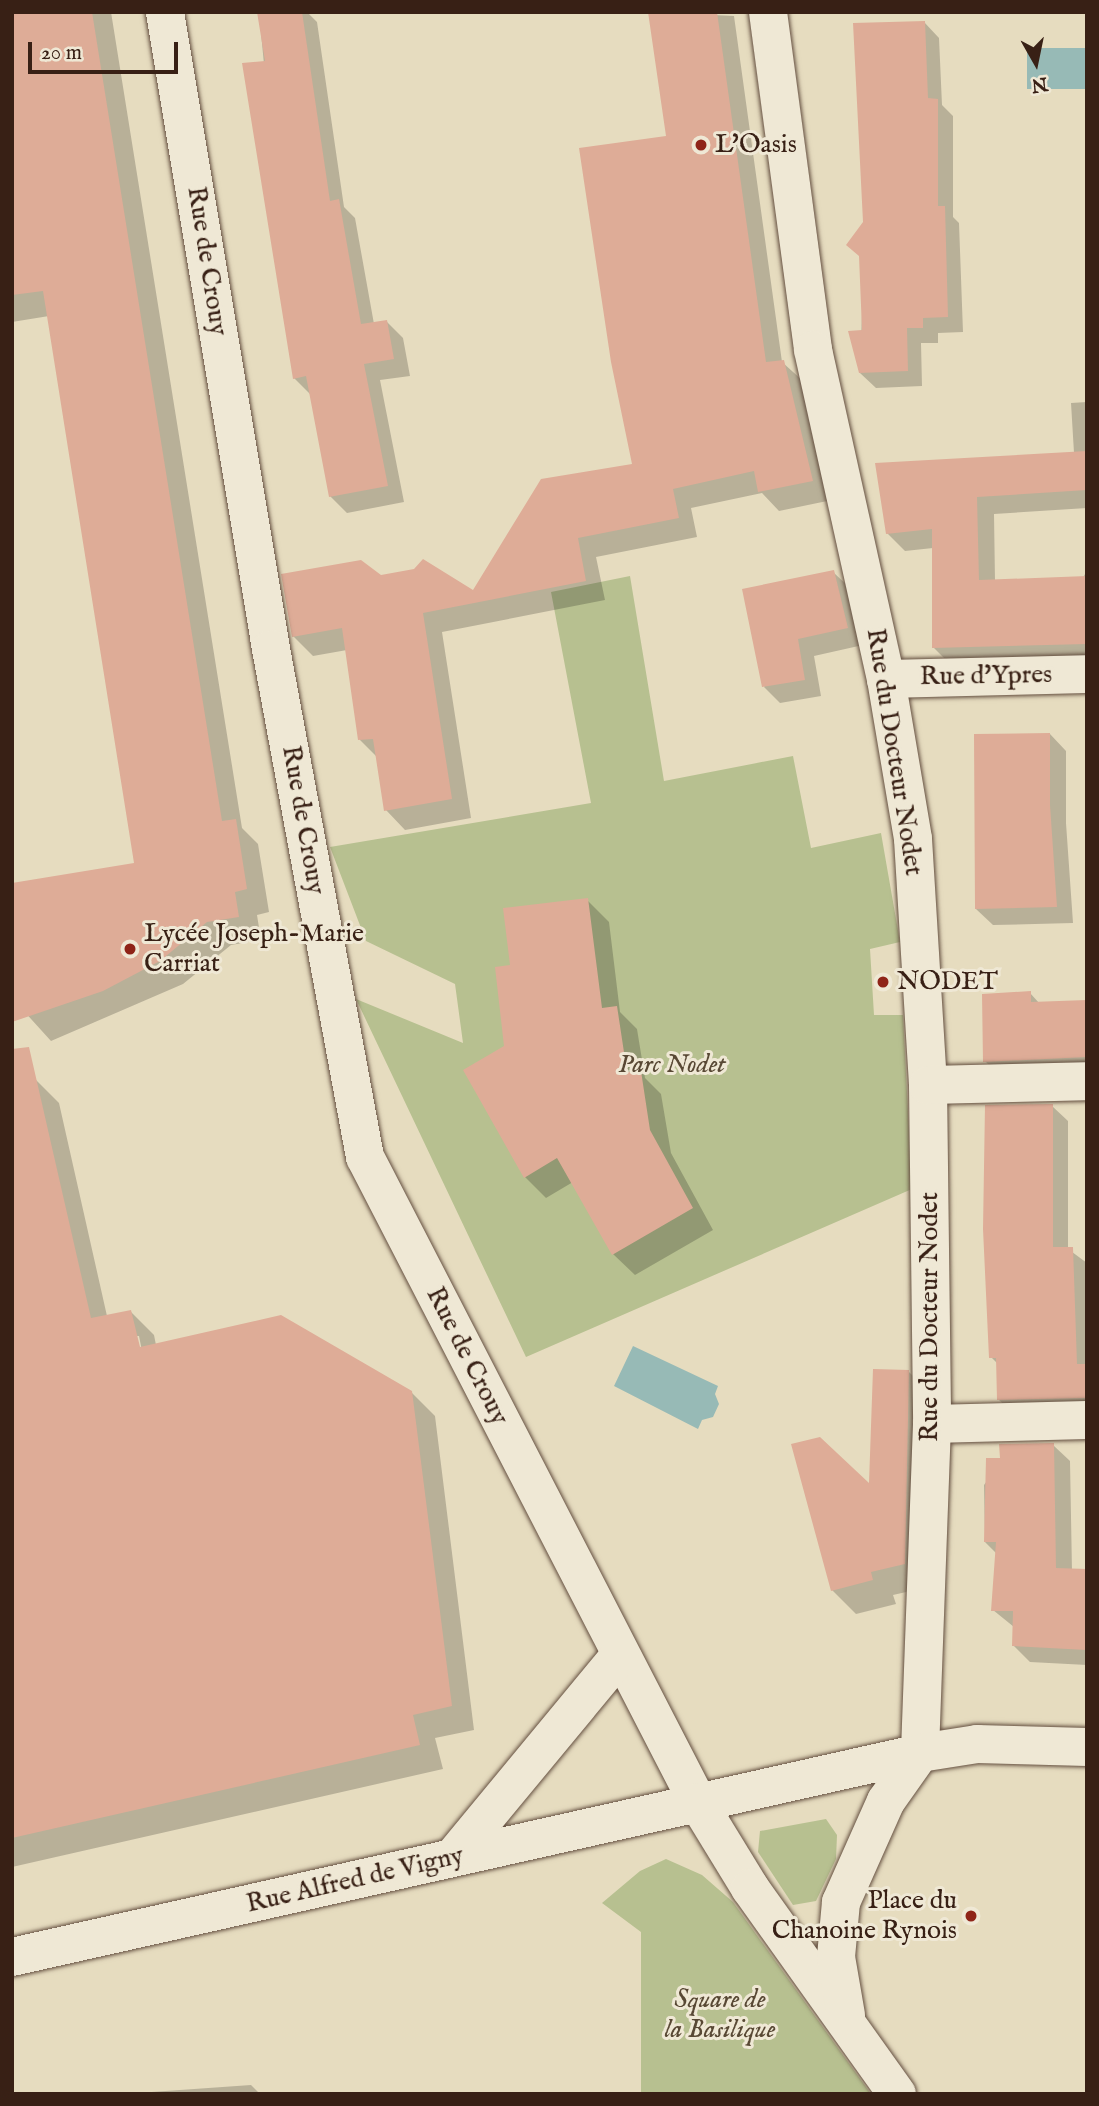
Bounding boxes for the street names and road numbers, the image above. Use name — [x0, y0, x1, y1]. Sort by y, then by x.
street label: Rue de Crouy — [180, 184, 234, 338]
street label: Rue du Docteur Nodet — [859, 626, 929, 878]
street label: Rue d'Ypres — [919, 659, 1053, 693]
street label: Rue de Crouy — [275, 743, 331, 897]
street label: Rue du Docteur Nodet — [914, 1192, 946, 1442]
street label: Rue de Crouy — [419, 1282, 515, 1430]
street label: Rue Alfred de Vigny — [243, 1840, 467, 1920]

